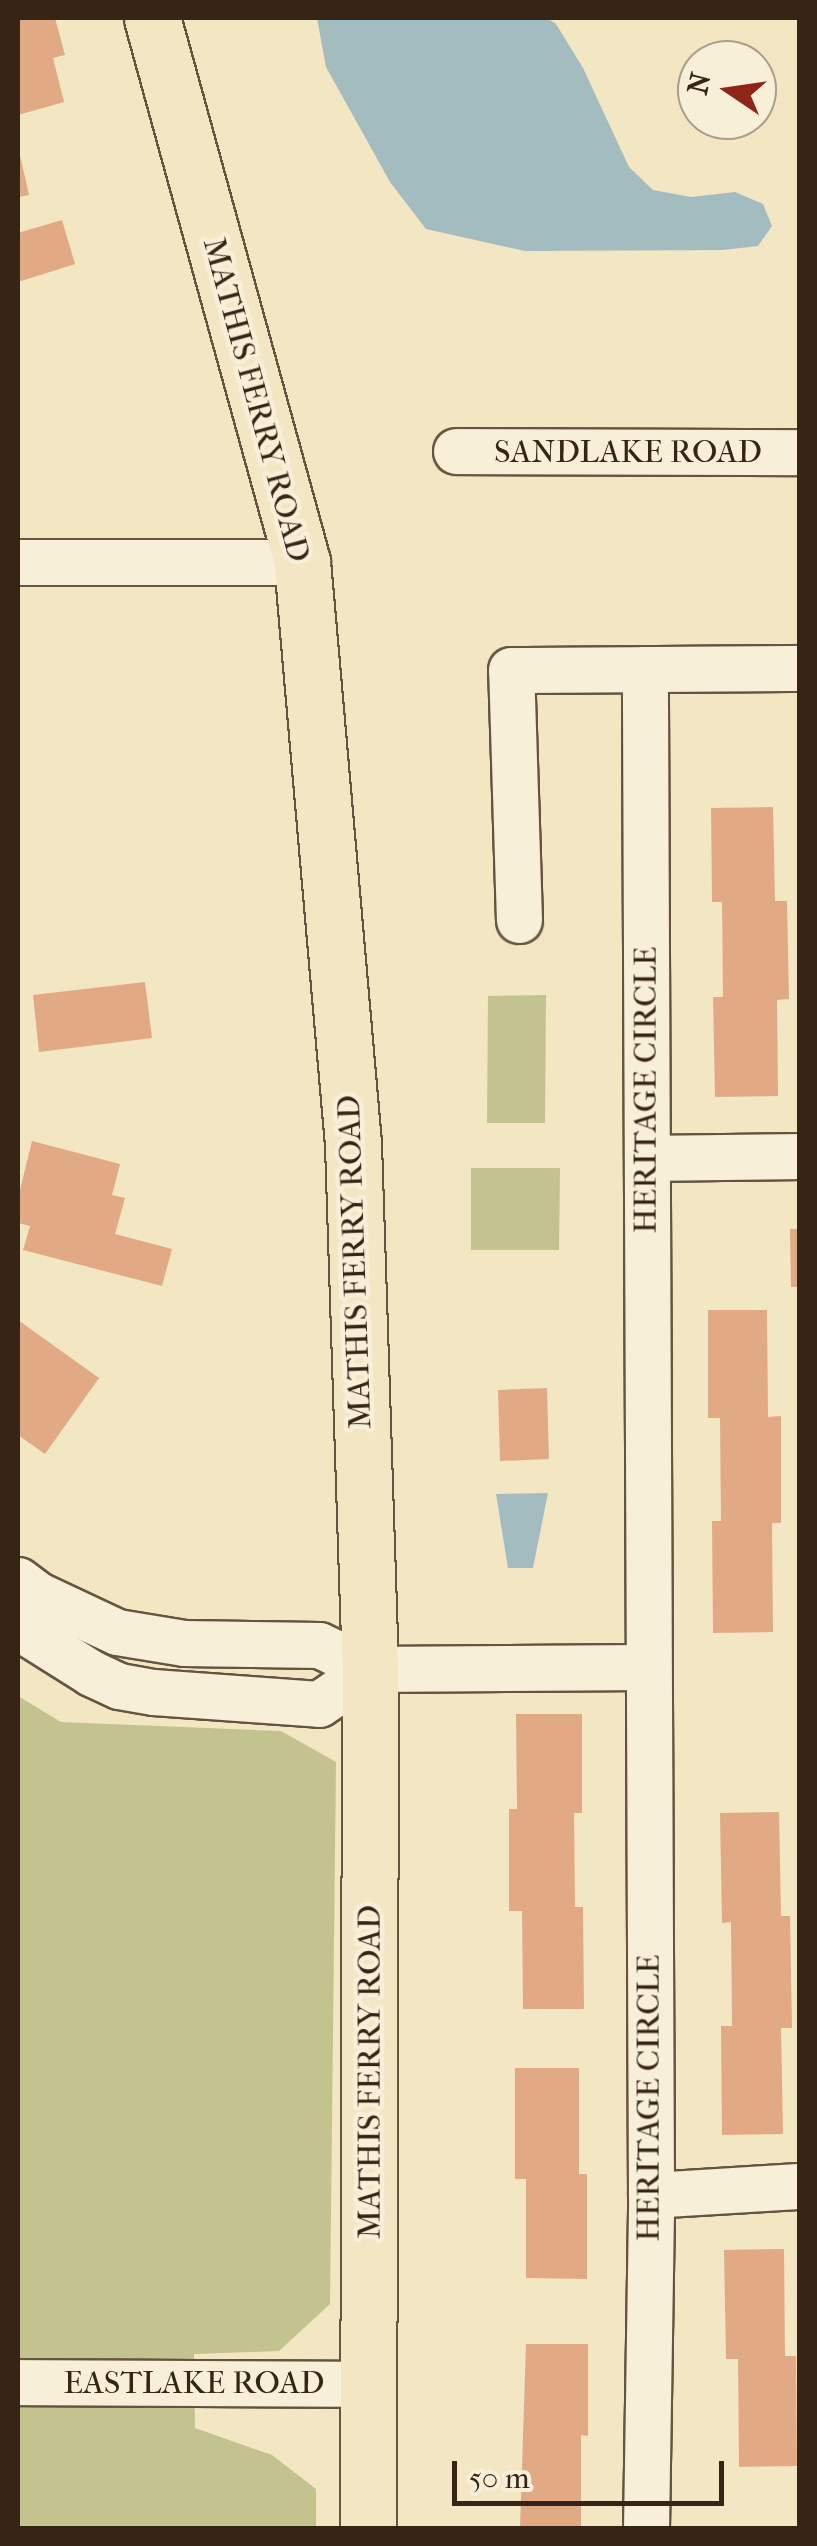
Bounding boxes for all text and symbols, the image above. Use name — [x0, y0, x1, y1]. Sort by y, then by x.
north arrow — [677, 40, 777, 140]
text: N — [681, 70, 718, 98]
street label: MATHIS FERRY ROAD — [194, 234, 318, 566]
street label: SANDLAKE ROAD — [494, 433, 762, 471]
street label: HERITAGE CIRCLE — [627, 947, 665, 1233]
street label: MATHIS FERRY ROAD — [330, 1094, 380, 1430]
street label: MATHIS FERRY ROAD — [351, 1905, 389, 2239]
street label: HERITAGE CIRCLE — [630, 1955, 668, 2241]
street label: EASTLAKE ROAD — [64, 2364, 324, 2402]
scale bar — [457, 2441, 730, 2503]
text: 50 m — [469, 2461, 530, 2496]

